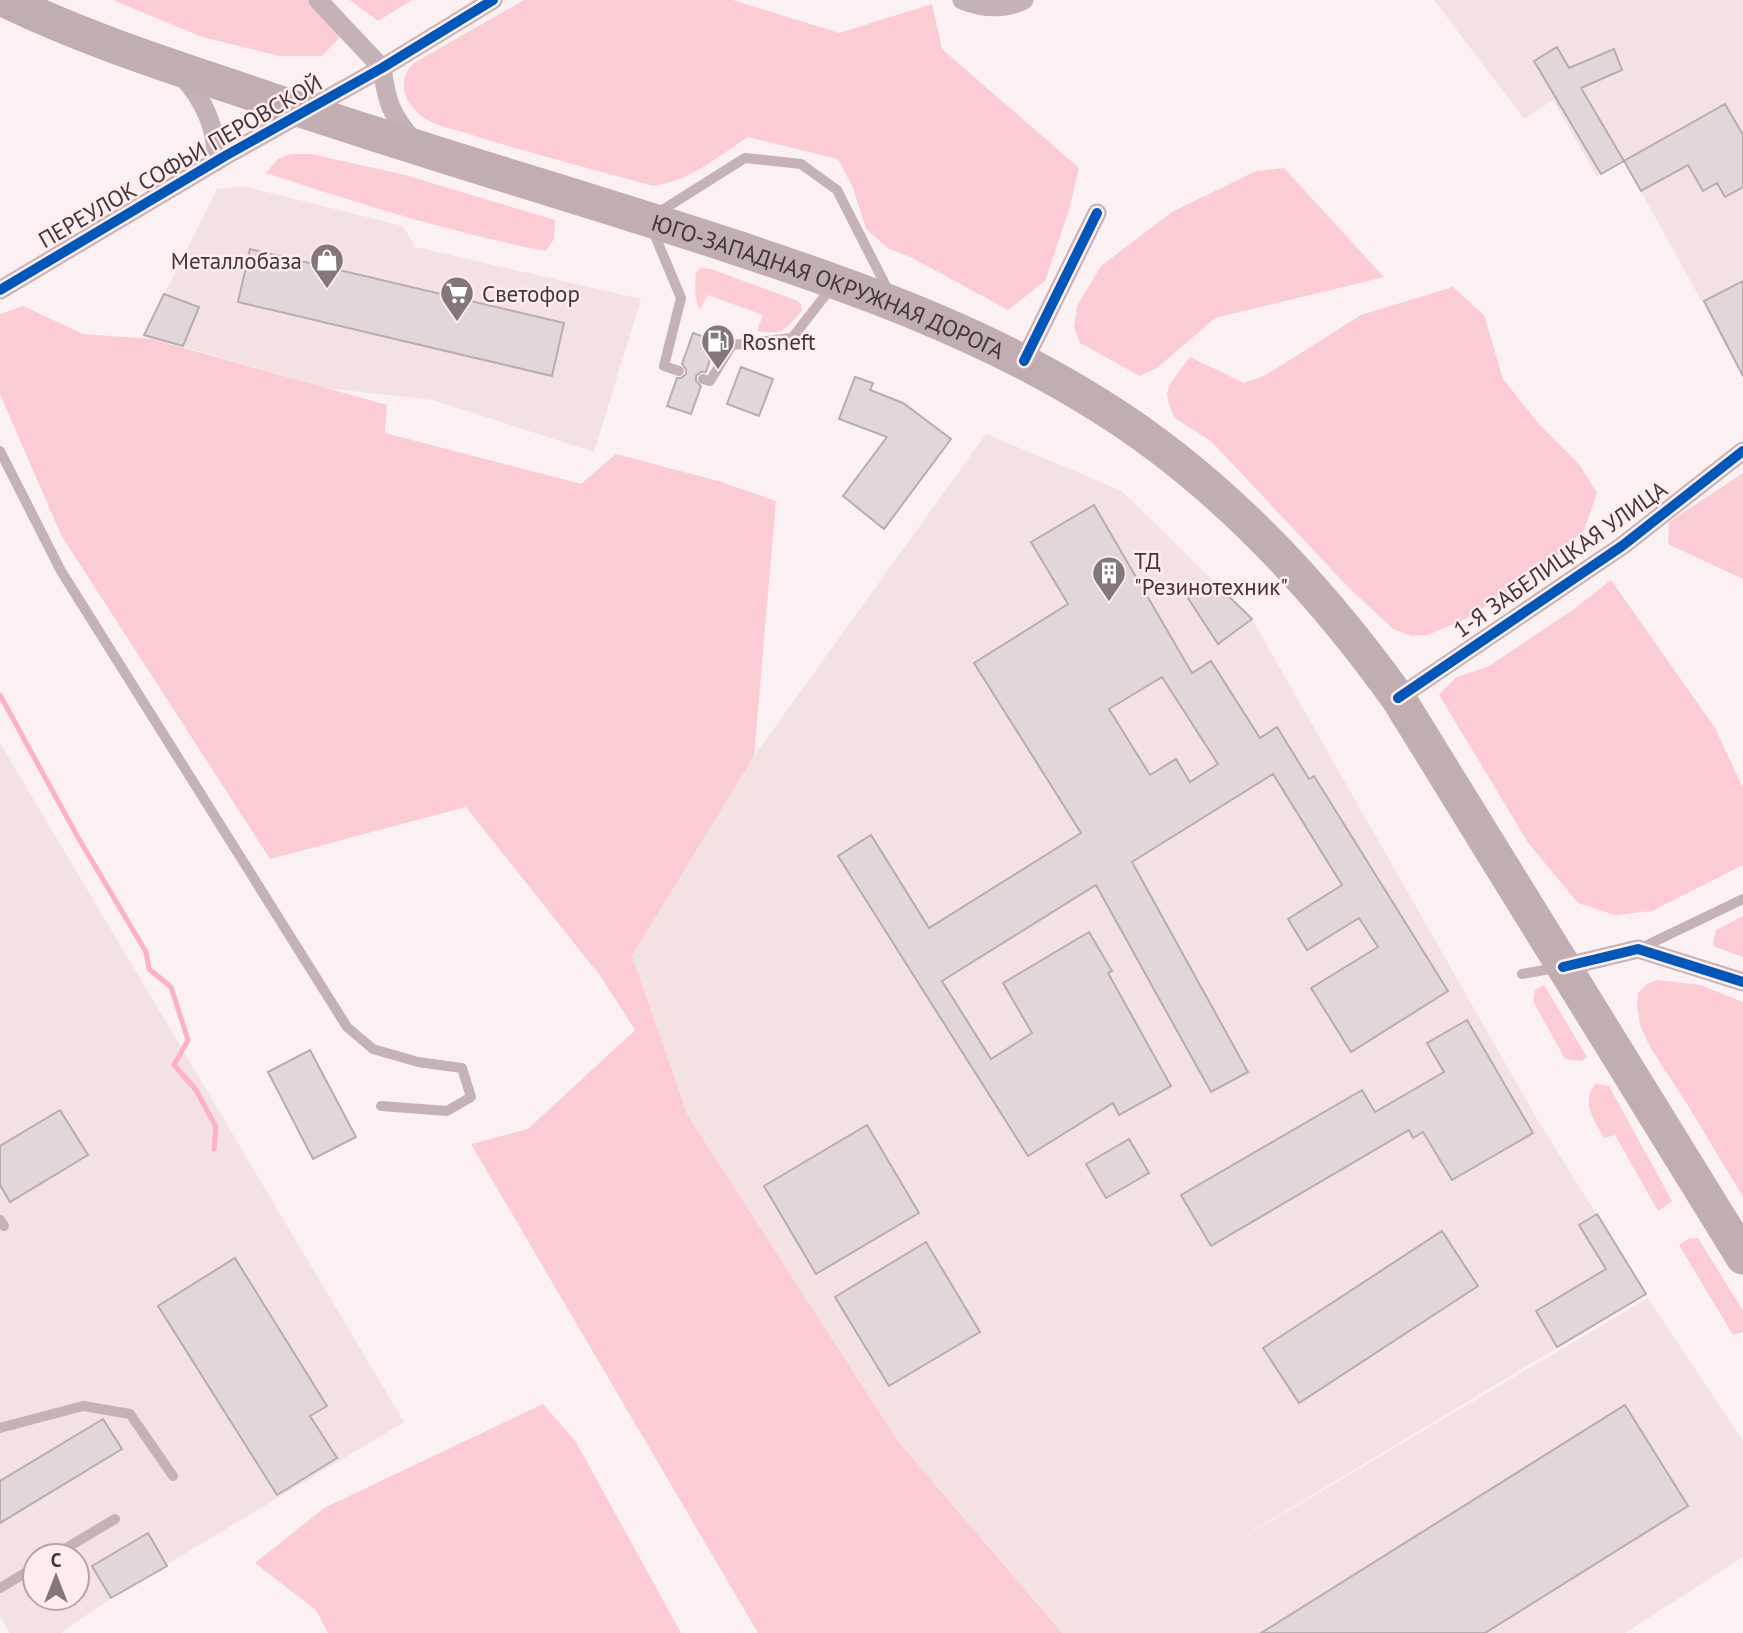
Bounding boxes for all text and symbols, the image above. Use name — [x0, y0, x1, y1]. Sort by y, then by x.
street label: ПЕРЕУЛОК СОФЬИ ПЕРОВСКОЙ — [33, 68, 327, 254]
street label: ЮГО-ЗАПАДНАЯ ОКРУЖНАЯ ДОРОГА — [648, 207, 1010, 365]
shop icon: Металлобаза — [308, 241, 346, 290]
place label: Металлобаза — [171, 246, 302, 275]
supermarket icon: Светофор — [438, 274, 476, 323]
place label: Светофор — [482, 279, 580, 308]
fuel station icon: Rosneft — [699, 322, 737, 371]
place label: Rosneft — [742, 327, 816, 356]
street label: 1-Я ЗАБЕЛИЦКАЯ УЛИЦА — [1448, 474, 1673, 644]
place label: ТД "Резинотехник" — [1134, 546, 1288, 601]
building icon: ТД "Резинотехник" — [1090, 554, 1128, 603]
north arrow — [21, 1542, 91, 1612]
text: С — [51, 1548, 62, 1572]

